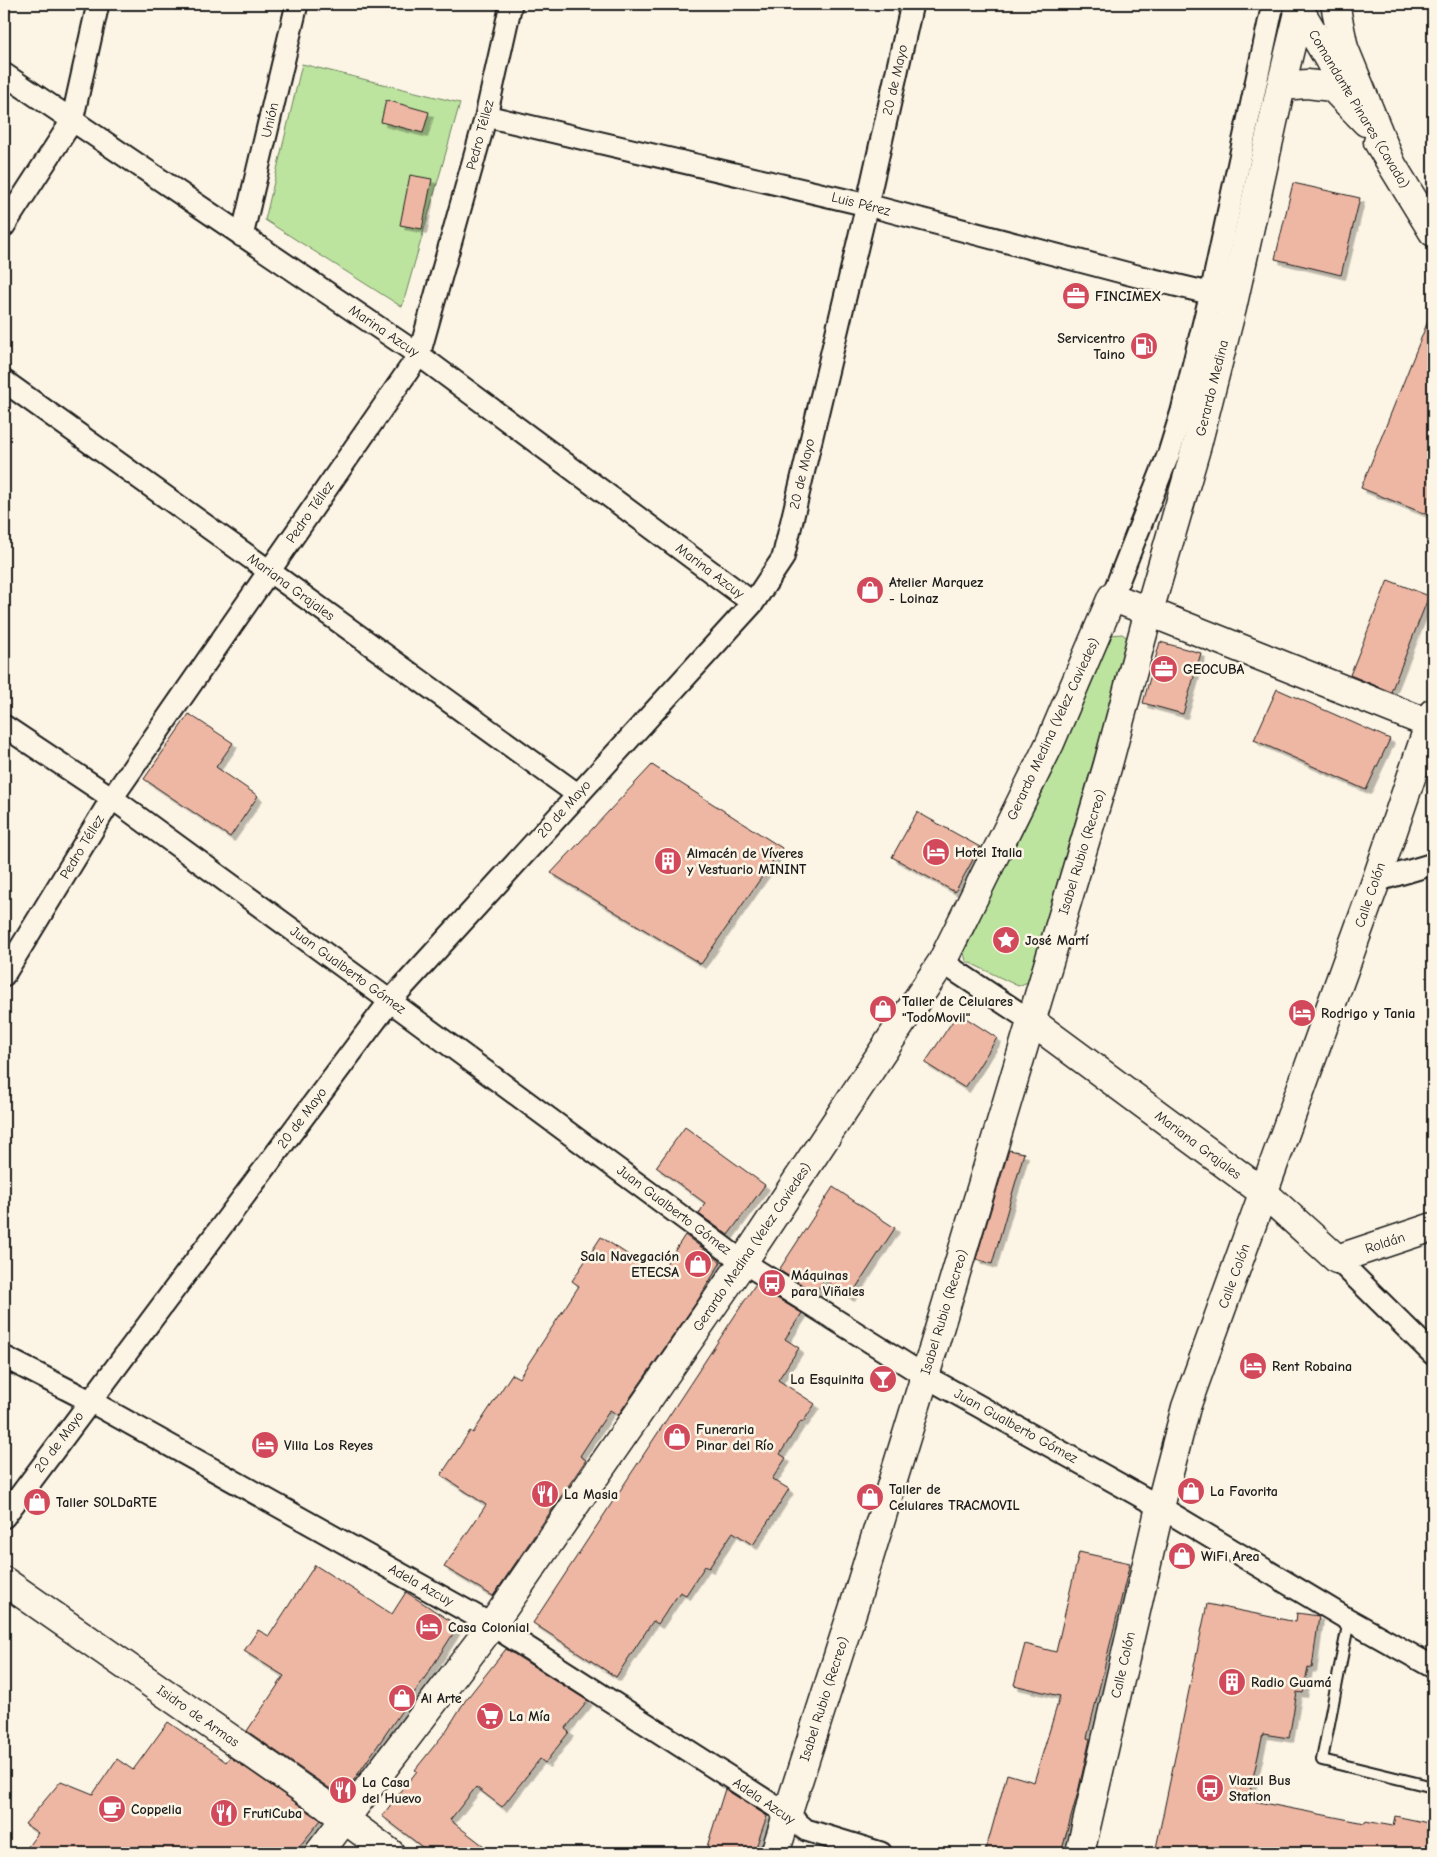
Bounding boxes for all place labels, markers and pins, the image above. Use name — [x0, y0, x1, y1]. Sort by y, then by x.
office icon: FINCIMEX — [1061, 281, 1091, 311]
place label: FINCIMEX — [1095, 288, 1162, 305]
place label: Servicentro Taino — [1057, 330, 1125, 363]
fuel station icon: Servicentro Taino — [1129, 331, 1159, 361]
place label: Atelier Marquez - Loinaz — [889, 574, 983, 607]
shop icon: Atelier Marquez - Loinaz — [855, 575, 885, 605]
office icon: GEOCUBA — [1149, 654, 1179, 684]
place label: GEOCUBA — [1183, 661, 1244, 678]
hotel icon: Hotel Italia — [921, 837, 951, 867]
place label: Hotel Italia — [955, 844, 1022, 861]
place label: Almacén de Víveres y Vestuario MININT — [687, 845, 807, 878]
building icon: Almacén de Víveres y Vestuario MININT — [653, 846, 683, 876]
place icon: José Martí — [991, 925, 1021, 955]
place label: José Martí — [1025, 932, 1089, 949]
place label: Taller de Celulares "TodoMovil" — [902, 993, 1013, 1026]
shop icon: Taller de Celulares "TodoMovil" — [868, 994, 898, 1024]
hotel icon: Rodrigo y Tania — [1287, 998, 1317, 1028]
place label: Rodrigo y Tania — [1321, 1005, 1416, 1022]
place label: Sala Navegación ETECSA — [580, 1248, 679, 1281]
shop icon: Sala Navegación ETECSA — [683, 1249, 713, 1279]
place label: Máquinas para Viñales — [791, 1267, 865, 1300]
bus stop icon: Máquinas para Viñales — [757, 1268, 787, 1298]
hotel icon: Rent Robaina — [1238, 1351, 1268, 1381]
place label: Rent Robaina — [1272, 1358, 1352, 1375]
bar icon: La Esquinita — [868, 1364, 898, 1394]
place label: La Esquinita — [790, 1371, 864, 1388]
place label: Funeraria Pinar del Río — [696, 1421, 774, 1454]
shop icon: Funeraria Pinar del Río — [662, 1422, 692, 1452]
hotel icon: Villa Los Reyes — [250, 1430, 280, 1460]
place label: Villa Los Reyes — [284, 1437, 373, 1454]
shop icon: La Favorita — [1176, 1476, 1206, 1506]
restaurant icon: La Masia — [530, 1479, 560, 1509]
place label: Taller de Celulares TRACMOVIL — [889, 1481, 1020, 1514]
shop icon: Taller de Celulares TRACMOVIL — [855, 1482, 885, 1512]
place label: La Favorita — [1210, 1483, 1278, 1500]
place label: La Masia — [564, 1486, 618, 1503]
shop icon: Taller SOLDaRTE — [22, 1487, 52, 1517]
place label: Taller SOLDaRTE — [56, 1494, 158, 1511]
shop icon: WiFi Area — [1167, 1541, 1197, 1571]
place label: WiFi Area — [1201, 1548, 1260, 1565]
hotel icon: Casa Colonial — [414, 1612, 444, 1642]
place label: Casa Colonial — [448, 1619, 529, 1636]
building icon: Radio Guamá — [1217, 1667, 1247, 1697]
place label: Radio Guamá — [1251, 1674, 1332, 1691]
shop icon: Al Arte — [387, 1683, 417, 1713]
place label: Al Arte — [421, 1690, 462, 1707]
supermarket icon: La Mía — [475, 1701, 505, 1731]
place label: La Mía — [509, 1708, 550, 1725]
place label: Viazul Bus Station — [1229, 1772, 1290, 1805]
bus stop icon: Viazul Bus Station — [1195, 1773, 1225, 1803]
place label: La Casa del Huevo — [362, 1774, 422, 1807]
restaurant icon: La Casa del Huevo — [328, 1775, 358, 1805]
cafe icon: Coppelia — [97, 1794, 127, 1824]
restaurant icon: FrutiCuba — [209, 1798, 239, 1828]
place label: Coppelia — [131, 1801, 182, 1818]
place label: FrutiCuba — [243, 1805, 302, 1822]

